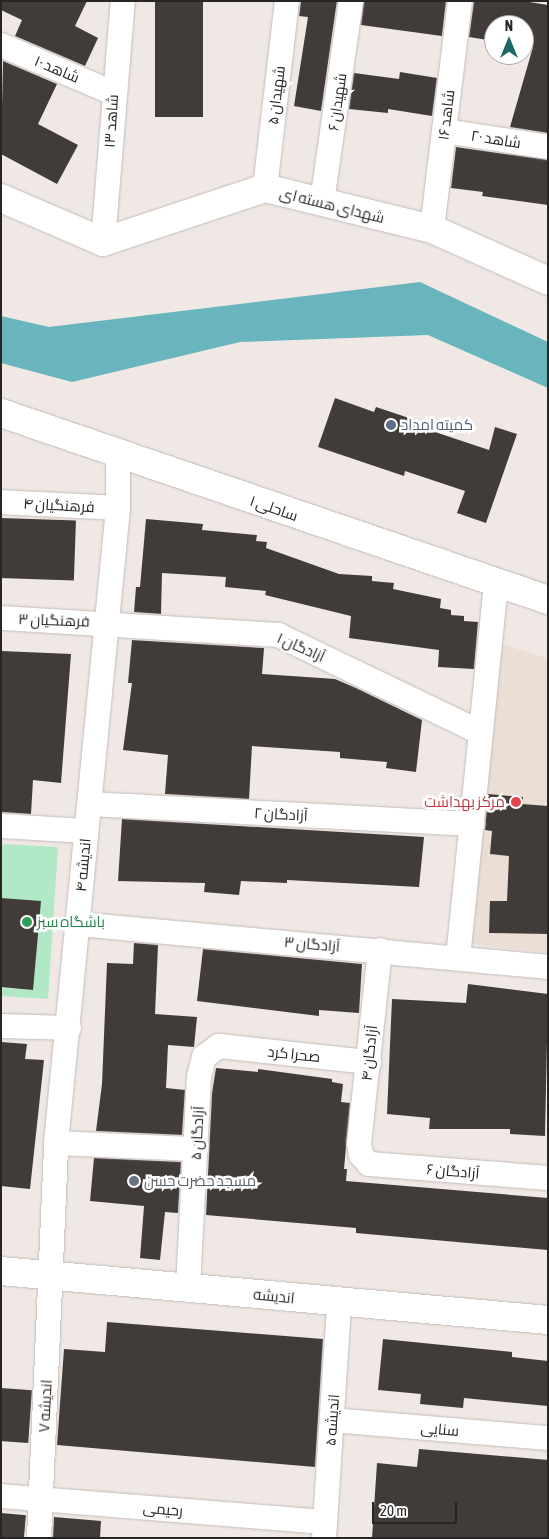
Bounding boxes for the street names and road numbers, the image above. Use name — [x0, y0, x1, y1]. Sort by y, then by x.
street label: شاهد ۱۰ — [32, 51, 82, 87]
street label: شهیدان ۵ — [263, 65, 289, 125]
street label: شهیدان ۶ — [324, 72, 350, 132]
street label: شاهد ۱۶ — [434, 89, 458, 141]
street label: شاهد ۱۳ — [100, 94, 122, 148]
street label: شاهد ۲۰ — [470, 126, 522, 152]
street label: شهدای هسته ای — [278, 183, 386, 227]
street label: ساحلی ۱ — [248, 491, 300, 525]
street label: فرهنگیان ۴ — [23, 494, 95, 516]
street label: فرهنگیان ۳ — [18, 610, 90, 630]
street label: آزادگان ۱ — [274, 629, 328, 665]
street label: آزادگان ۲ — [254, 804, 308, 824]
street label: اندیشه ۴ — [72, 837, 94, 893]
street label: آزادگان ۳ — [283, 933, 341, 955]
street label: آزادگان ۴ — [357, 1024, 381, 1082]
street label: صحرا کرد — [267, 1042, 321, 1066]
street label: آزادگان ۵ — [187, 1106, 207, 1160]
street label: آزادگان ۶ — [426, 1160, 480, 1182]
street label: اندیشه — [252, 1285, 296, 1307]
street label: اندیشه ۷ — [35, 1379, 55, 1433]
street label: اندیشه ۵ — [321, 1393, 343, 1447]
street label: سنایی — [420, 1418, 460, 1440]
street label: رحیمی — [142, 1498, 184, 1520]

